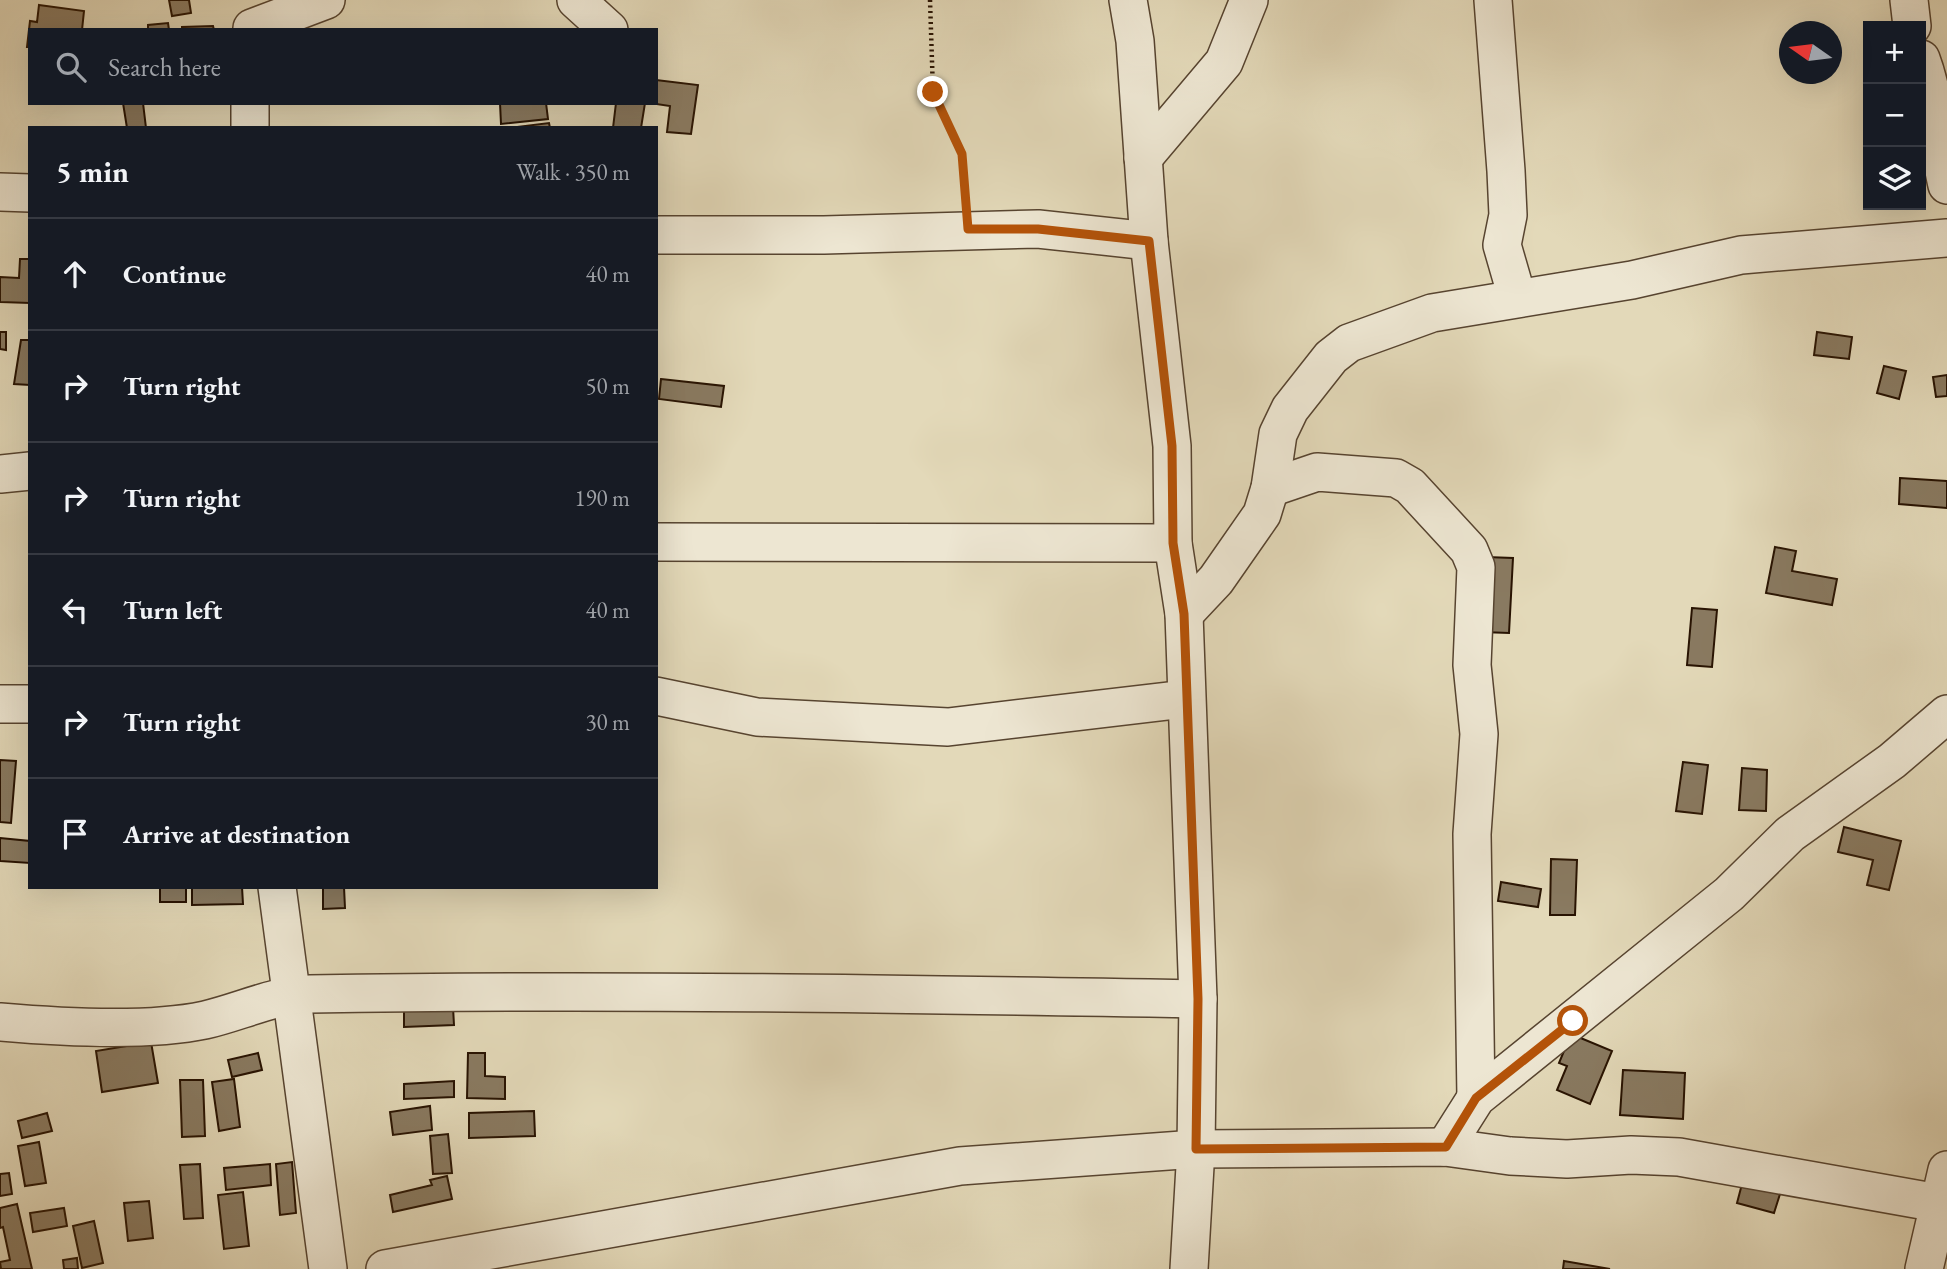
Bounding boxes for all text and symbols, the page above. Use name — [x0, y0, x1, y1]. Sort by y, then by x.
north arrow — [1779, 21, 1842, 84]
map controls — [1863, 21, 1926, 210]
button: + — [1863, 21, 1926, 84]
search box — [28, 28, 658, 105]
icon: search — [52, 48, 90, 86]
text: Search here — [108, 50, 221, 84]
route end — [917, 76, 948, 107]
button: − — [1863, 84, 1926, 147]
button: layers — [1863, 147, 1926, 210]
text: 5 min — [56, 152, 129, 191]
text: Walk · 350 m — [516, 157, 630, 187]
icon: ahead — [56, 255, 94, 293]
text: Continue — [123, 257, 226, 291]
text: 40 m — [585, 259, 630, 289]
icon: right — [56, 367, 94, 405]
text: Turn right — [123, 369, 241, 403]
text: 50 m — [585, 371, 630, 401]
icon: right — [56, 479, 94, 517]
text: Turn right — [123, 481, 241, 515]
text: 190 m — [574, 483, 630, 513]
icon: left — [56, 591, 94, 629]
text: Turn left — [123, 593, 222, 627]
text: 40 m — [585, 595, 630, 625]
icon: right — [56, 703, 94, 741]
text: Turn right — [123, 705, 241, 739]
text: 30 m — [585, 707, 630, 737]
icon: arrive — [56, 815, 94, 853]
text: Arrive at destination — [123, 817, 350, 851]
route start — [1557, 1005, 1588, 1036]

